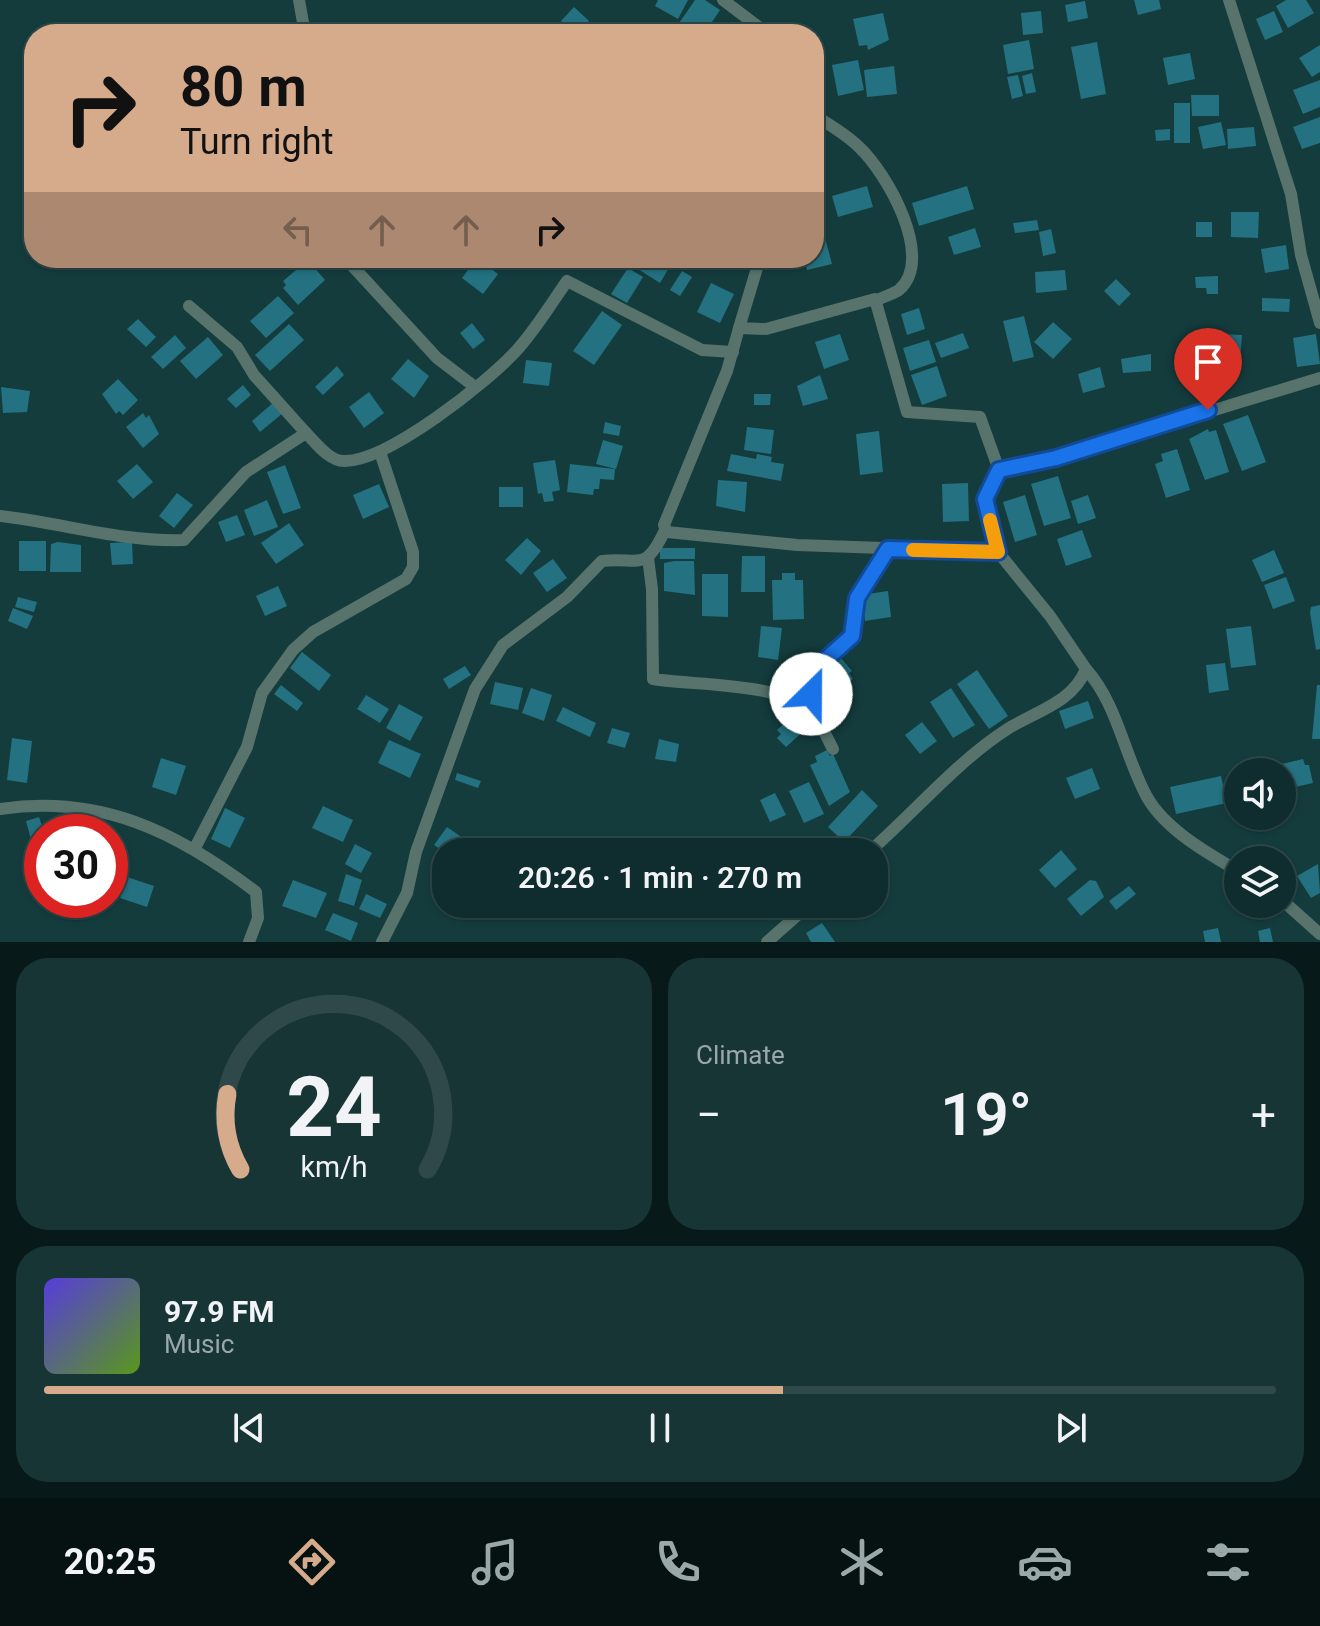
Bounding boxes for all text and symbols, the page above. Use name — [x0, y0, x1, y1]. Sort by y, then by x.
text: 80 m — [180, 54, 307, 120]
icon: right — [48, 56, 152, 160]
text: Turn right — [180, 121, 333, 163]
icon: left — [276, 208, 320, 252]
icon: ahead — [360, 208, 404, 252]
icon: ahead — [444, 208, 488, 252]
icon: right — [528, 208, 572, 252]
pin — [1174, 328, 1242, 410]
icon: arrive — [1186, 340, 1230, 384]
position arrow — [769, 652, 853, 736]
map controls — [1224, 758, 1296, 918]
button: sound — [1224, 758, 1296, 830]
speed limit sign: 30 — [24, 814, 128, 918]
button: layers — [1224, 846, 1296, 918]
text: 20:26 · 1 min · 270 m — [518, 860, 802, 895]
text: Climate — [696, 1040, 785, 1070]
text: 24 — [286, 1059, 382, 1156]
text: 19° — [940, 1079, 1032, 1150]
text: − — [696, 1089, 721, 1141]
text: + — [1251, 1089, 1276, 1141]
text: km/h — [300, 1150, 368, 1184]
text: 97.9 FM — [164, 1294, 275, 1329]
text: Music — [164, 1329, 234, 1359]
icon: previous — [227, 1406, 271, 1450]
icon: pause — [638, 1406, 682, 1450]
icon: next — [1049, 1406, 1093, 1450]
icon: directions — [284, 1534, 340, 1590]
icon: music — [467, 1534, 523, 1590]
icon: phone — [650, 1534, 706, 1590]
icon: climate — [834, 1534, 890, 1590]
icon: car — [1017, 1534, 1073, 1590]
icon: filters — [1200, 1534, 1256, 1590]
text: 20:25 — [64, 1541, 156, 1583]

